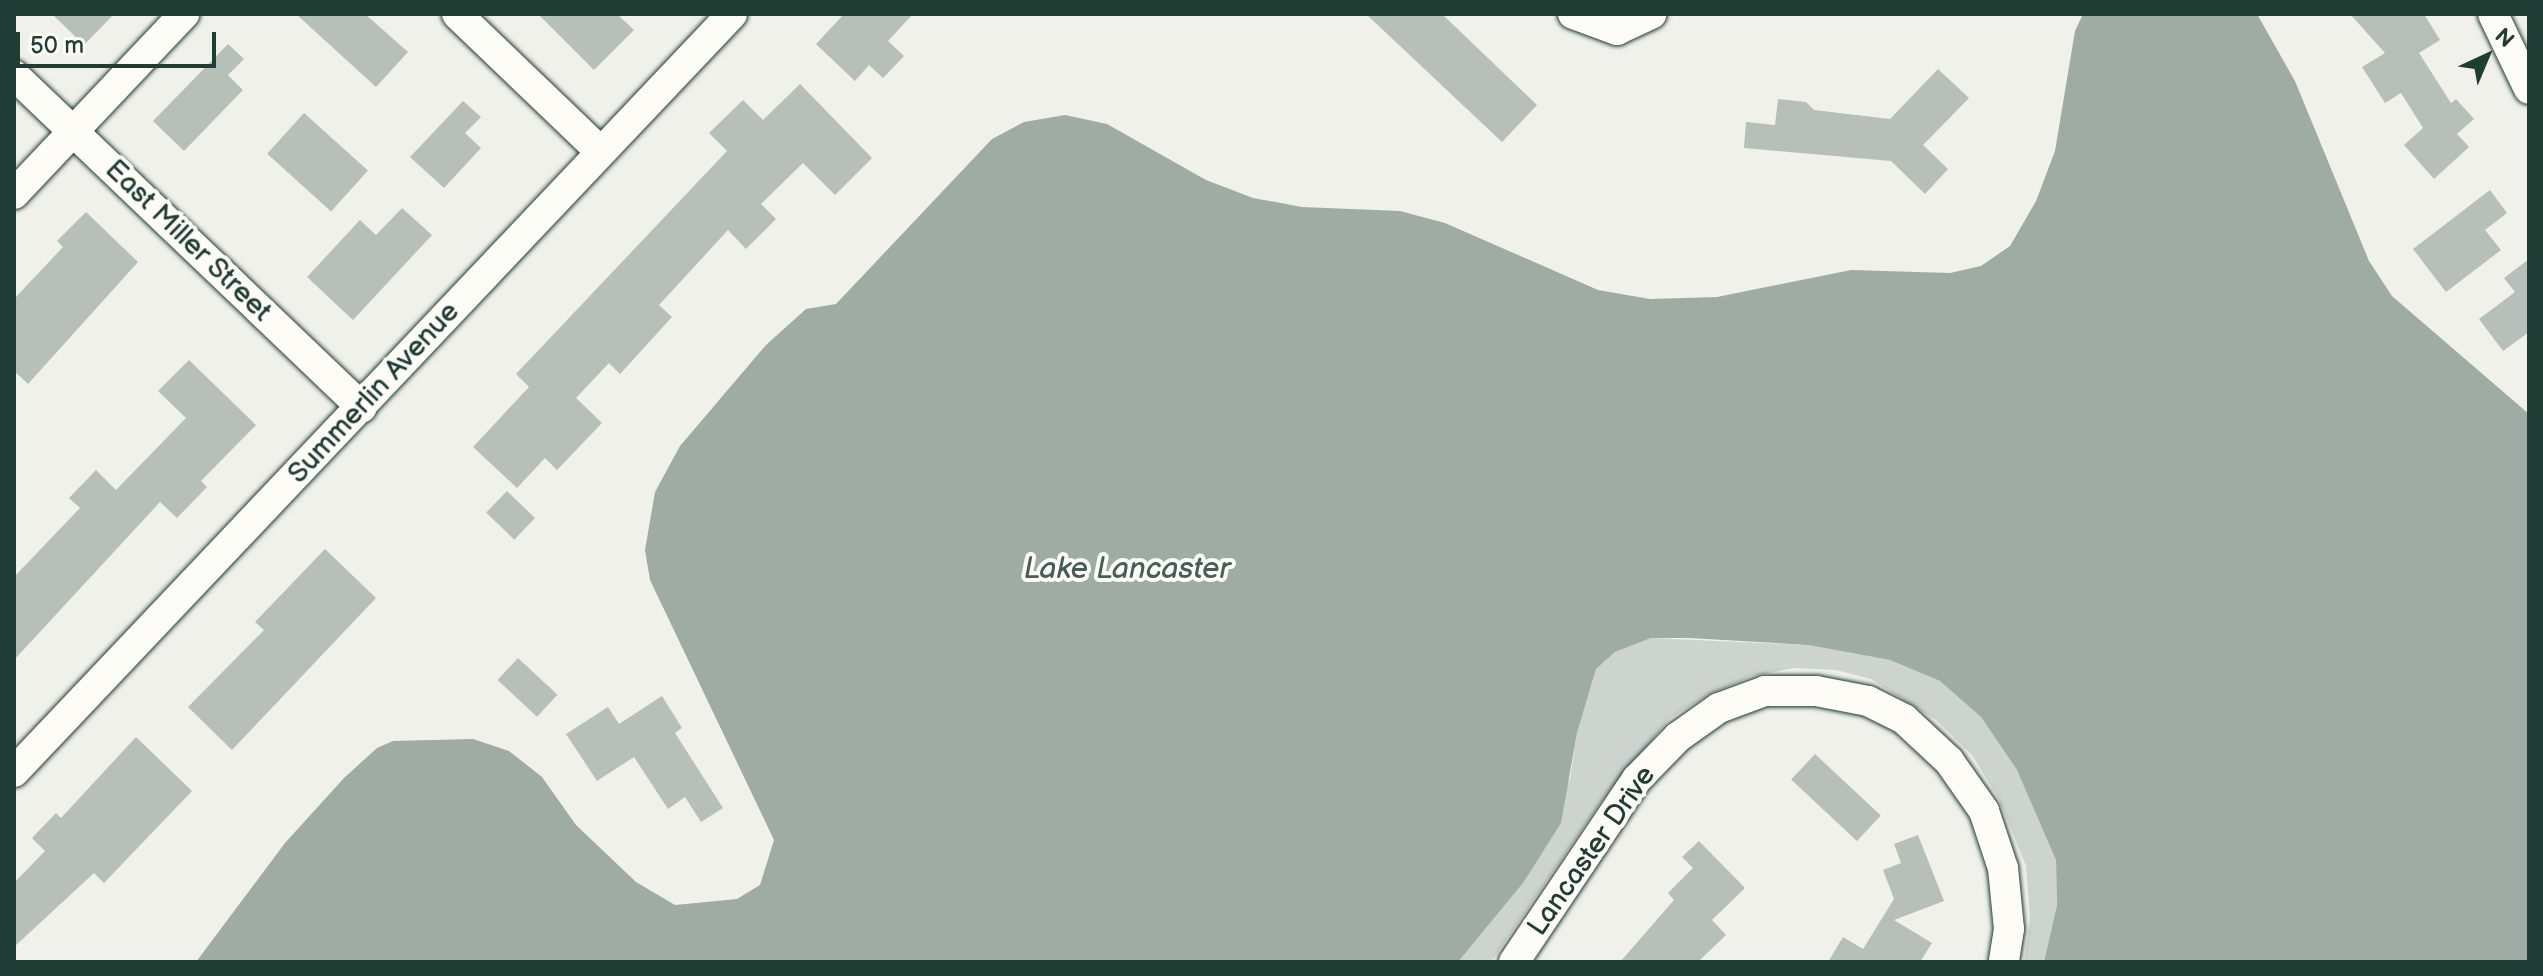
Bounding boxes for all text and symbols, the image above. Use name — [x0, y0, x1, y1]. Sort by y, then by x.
scale bar — [20, 16, 220, 66]
north arrow — [2447, 16, 2527, 96]
text: N — [2489, 23, 2519, 54]
text: 50 m — [30, 31, 84, 60]
street label: East Miller Street — [98, 153, 278, 329]
street label: Summerlin Avenue — [281, 295, 467, 491]
water label: Lake Lancaster — [1024, 551, 1230, 587]
street label: Lancaster Drive — [1521, 760, 1663, 942]

